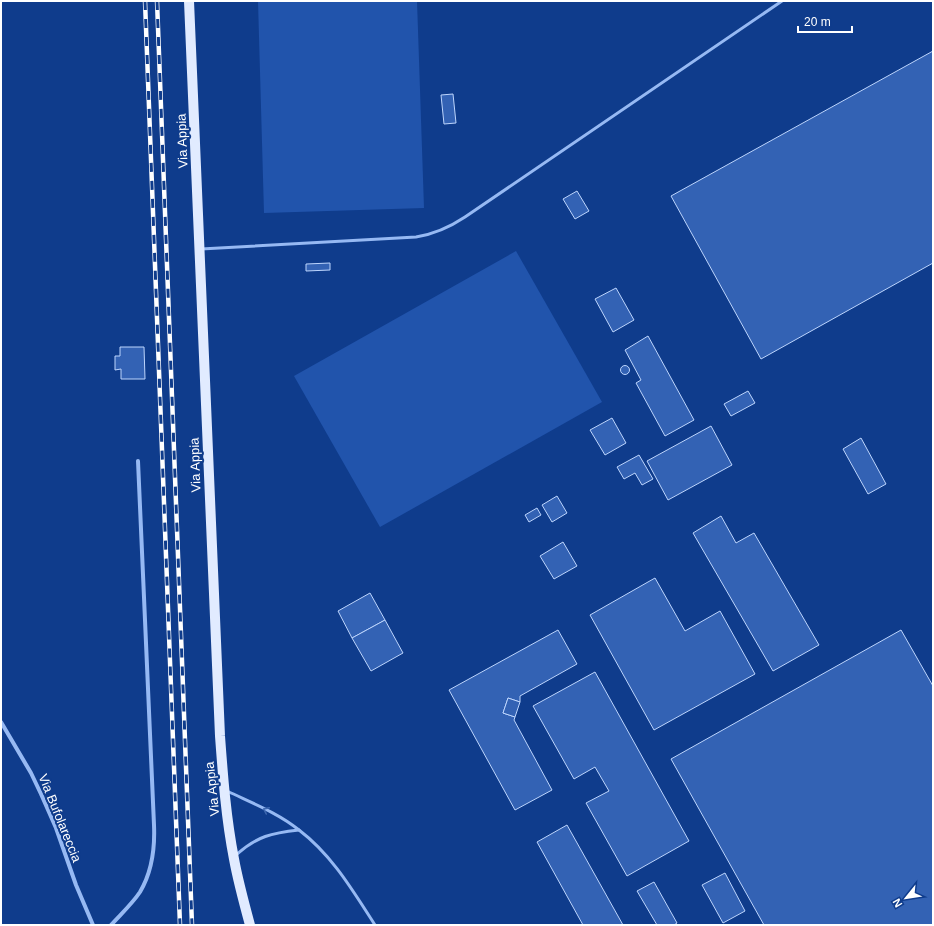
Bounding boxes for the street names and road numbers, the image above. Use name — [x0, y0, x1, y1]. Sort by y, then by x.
street label: Via Appia — [174, 113, 190, 169]
street label: Via Appia — [187, 437, 203, 493]
street label: Via Appia — [202, 760, 222, 817]
street label: Via Bufolareccia — [35, 772, 85, 865]

